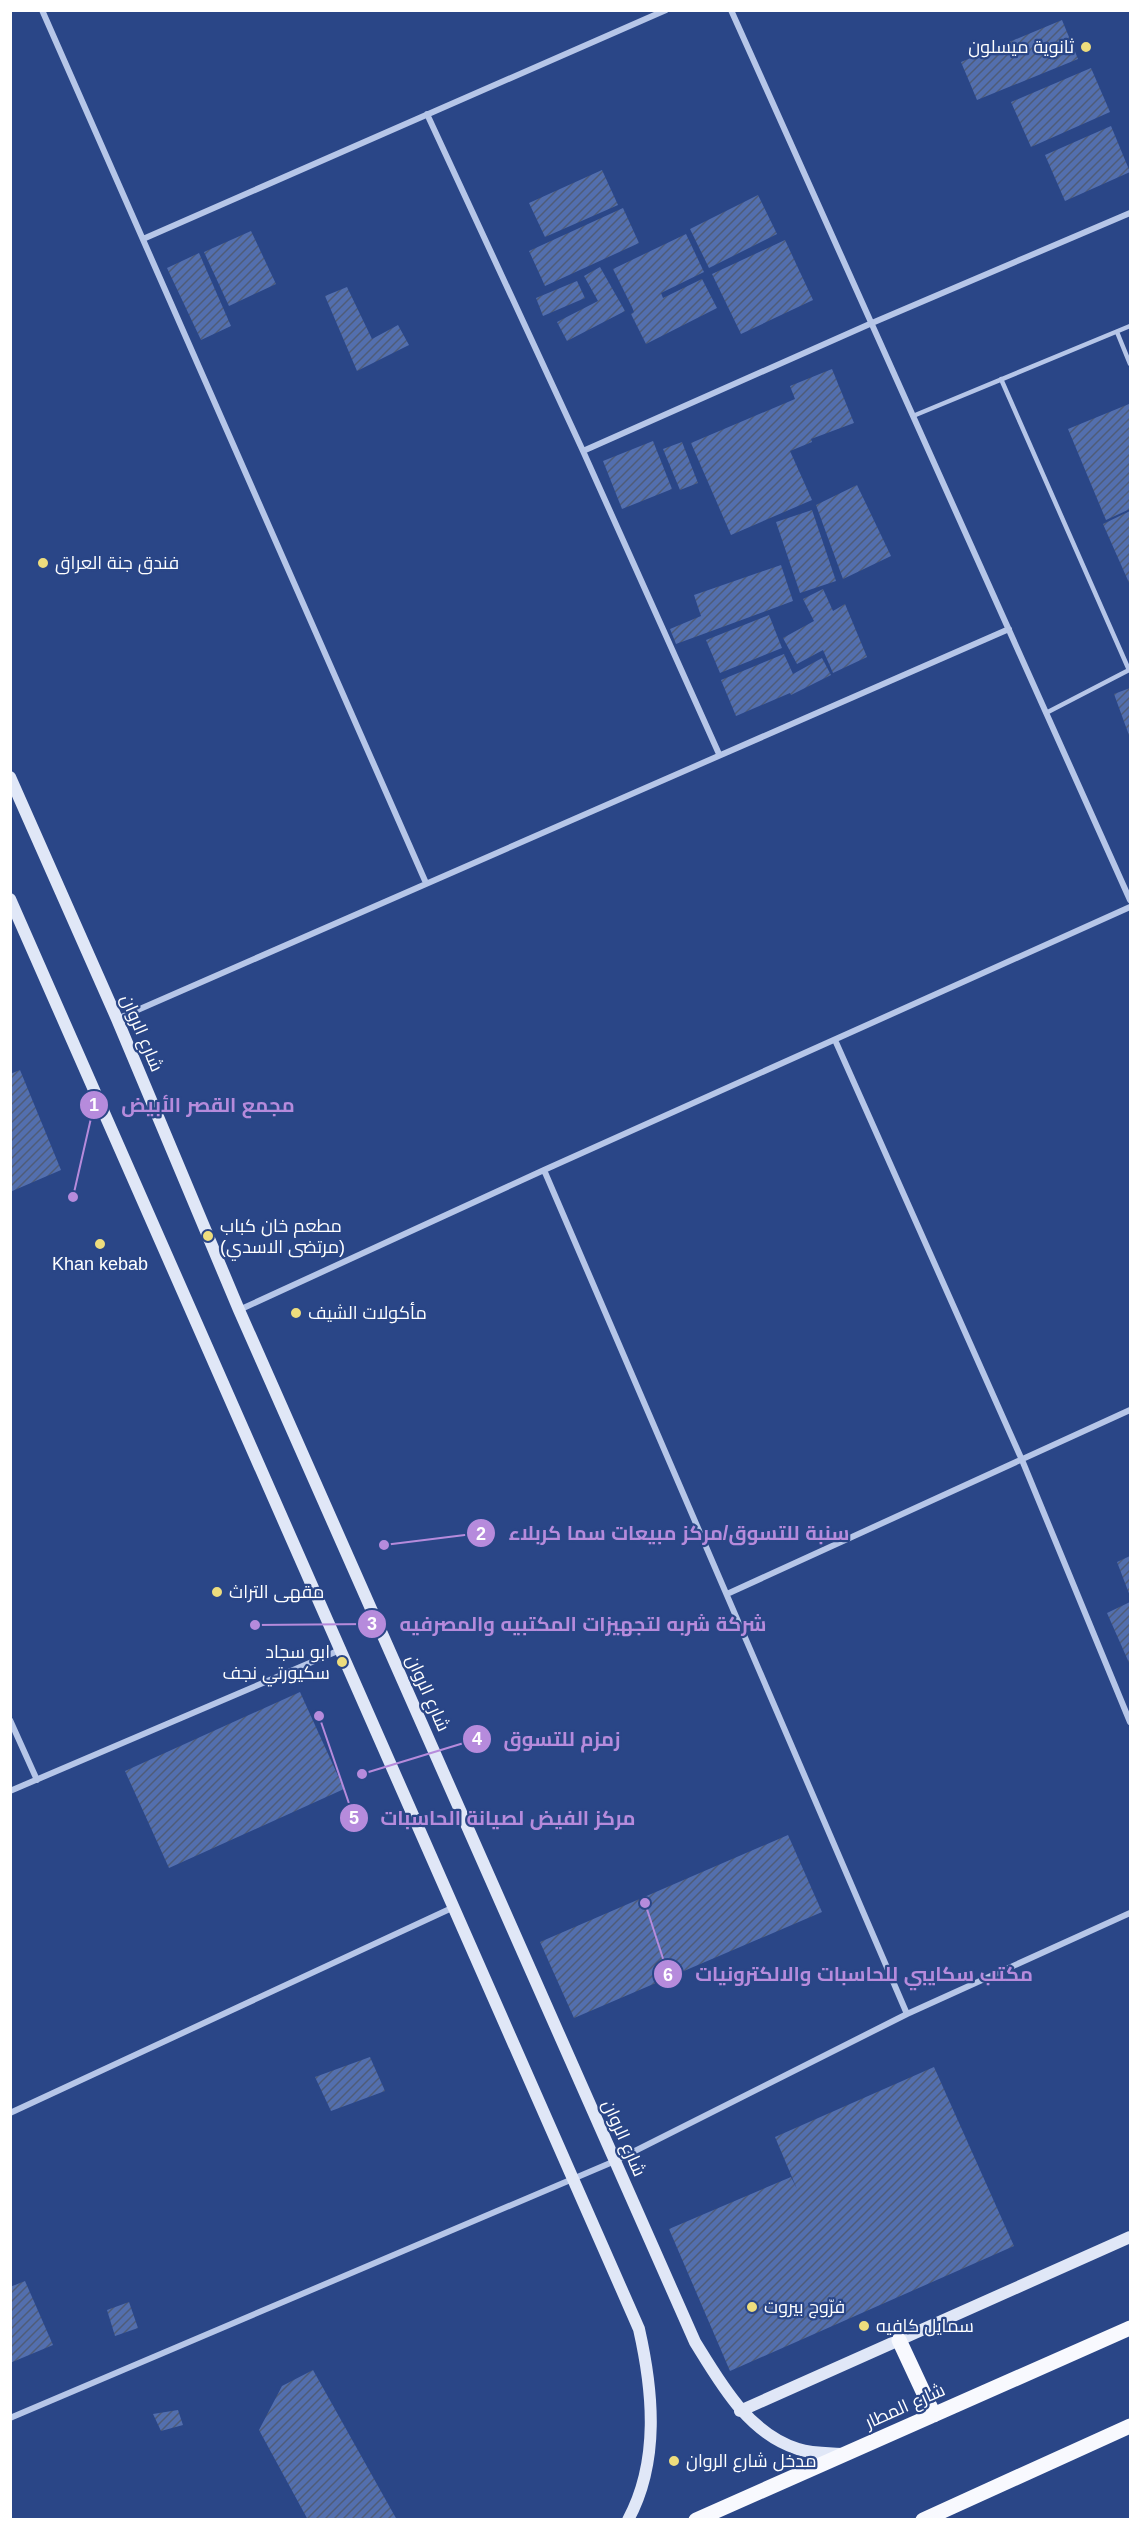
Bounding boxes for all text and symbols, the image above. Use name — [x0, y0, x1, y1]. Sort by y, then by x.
place label: ثانوية ميسلون — [968, 37, 1074, 58]
marker: ثانوية ميسلون — [1079, 40, 1093, 54]
place label: فندق جنة العراق — [55, 553, 179, 575]
marker: فندق جنة العراق — [36, 556, 50, 570]
street label: شارع الروان — [115, 991, 167, 1075]
callout: مجمع القصر الأبيض — [79, 1086, 307, 1124]
text: مجمع القصر الأبيض — [121, 1094, 295, 1119]
text: 1 — [89, 1095, 99, 1115]
place label: مطعم خان كباب (مرتضى الاسدي) — [220, 1216, 345, 1261]
marker: مطعم خان كباب (مرتضى الاسدي) — [201, 1229, 215, 1243]
marker: Khan kebab — [93, 1237, 107, 1251]
place label: Khan kebab — [52, 1254, 148, 1274]
place label: مأكولات الشيف — [308, 1302, 427, 1324]
marker: مأكولات الشيف — [289, 1306, 303, 1320]
callout: سنبة للتسوق/مركز مبيعات سما كربلاء — [466, 1514, 861, 1552]
text: سنبة للتسوق/مركز مبيعات سما كربلاء — [508, 1522, 850, 1546]
text: 2 — [476, 1524, 486, 1544]
place label: مقهى التراث — [229, 1582, 324, 1603]
marker: مقهى التراث — [210, 1585, 224, 1599]
callout: شركة شربه لتجهيزات المكتبيه والمصرفيه — [357, 1605, 778, 1643]
text: شركة شربه لتجهيزات المكتبيه والمصرفيه — [399, 1613, 767, 1637]
text: 3 — [367, 1614, 377, 1634]
place label: ابو سجاد سكيورتي نجف — [222, 1642, 330, 1687]
street label: شارع الروان — [400, 1652, 454, 1735]
marker: ابو سجاد سكيورتي نجف — [335, 1655, 349, 1669]
callout: زمزم للتسوق — [462, 1720, 633, 1758]
text: زمزم للتسوق — [504, 1728, 621, 1753]
text: 4 — [472, 1729, 482, 1749]
callout: مركز الفيض لصيانة الحاسبات — [339, 1799, 648, 1837]
text: مركز الفيض لصيانة الحاسبات — [381, 1807, 635, 1830]
text: 5 — [349, 1808, 359, 1828]
callout: مكتب سكايبي للحاسبات والالكترونيات — [653, 1955, 1045, 1993]
text: مكتب سكايبي للحاسبات والالكترونيات — [695, 1963, 1033, 1991]
text: 6 — [663, 1965, 673, 1985]
street label: شارع الروان — [596, 2097, 650, 2180]
place label: فرّوج بيروت — [764, 2297, 845, 2319]
marker: فرّوج بيروت — [745, 2300, 759, 2314]
place label: سمايل كافيه — [876, 2316, 974, 2337]
marker: سمايل كافيه — [857, 2319, 871, 2333]
street label: شارع المطار — [861, 2380, 949, 2435]
place label: مدخل شارع الروان — [686, 2451, 816, 2473]
marker: مدخل شارع الروان — [667, 2454, 681, 2468]

